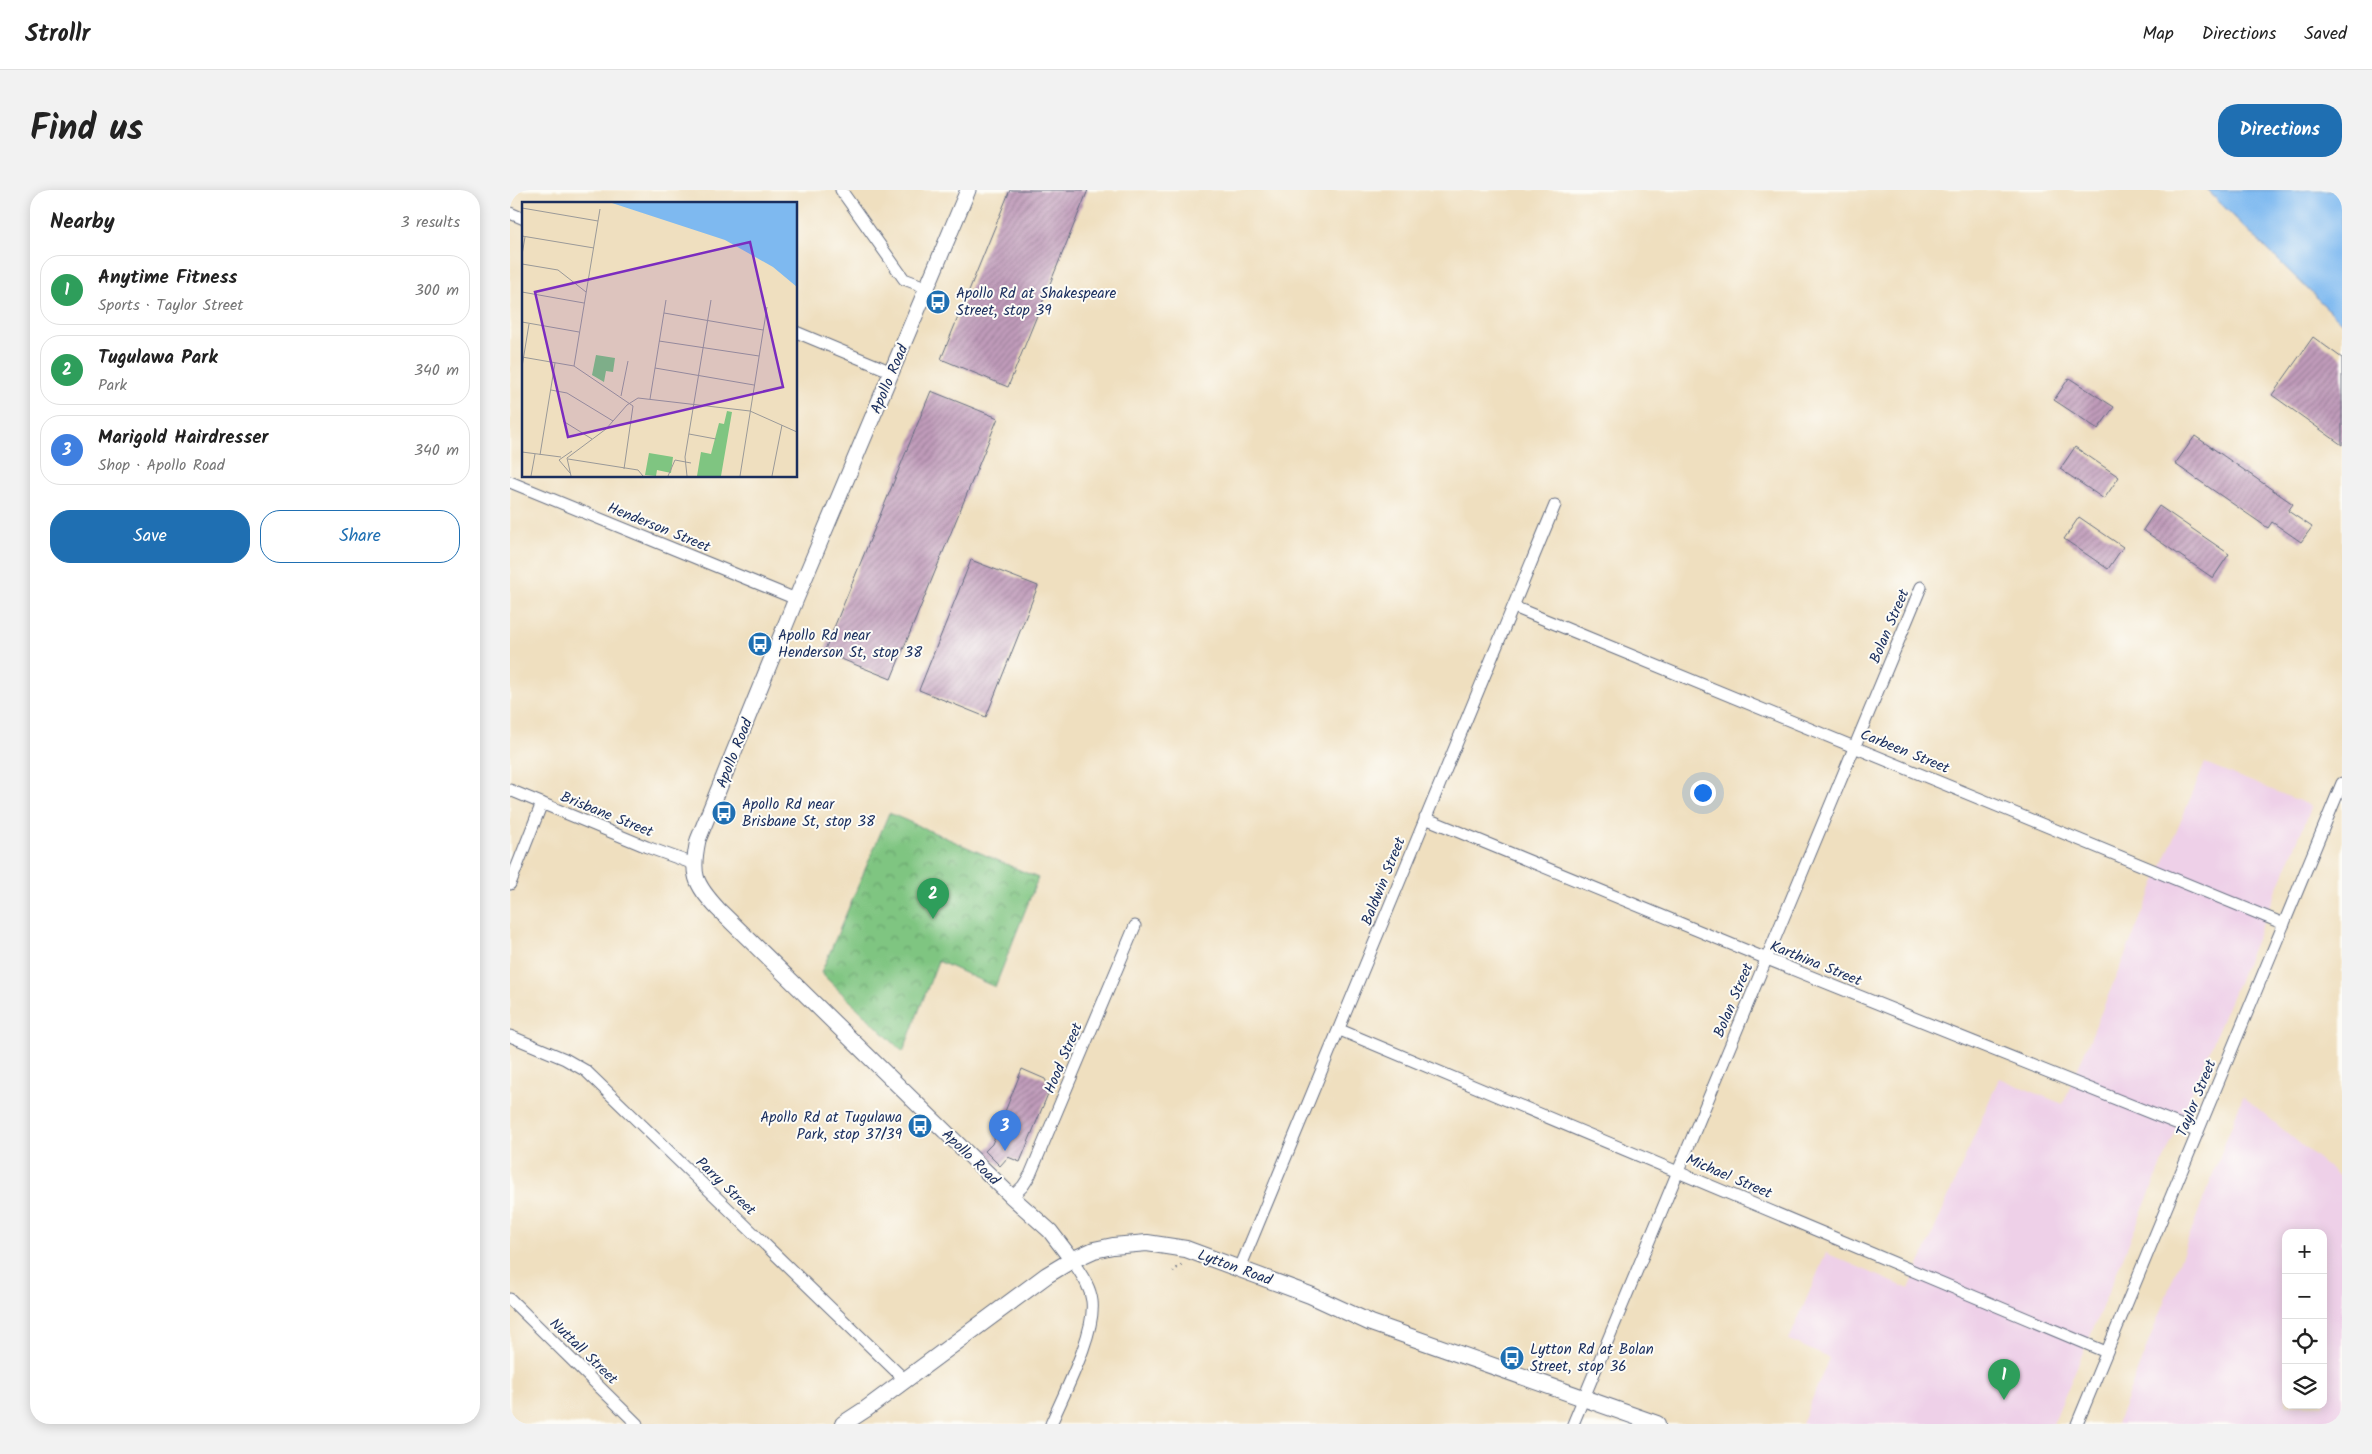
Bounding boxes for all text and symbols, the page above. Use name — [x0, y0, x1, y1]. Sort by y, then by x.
text: Strollr — [25, 15, 90, 54]
text: Map — [2142, 20, 2174, 49]
text: Directions — [2202, 20, 2276, 49]
text: Saved — [2304, 20, 2347, 49]
text: Find us — [30, 102, 143, 158]
button: Directions — [2218, 104, 2342, 157]
inset map — [522, 202, 798, 478]
text: Nearby — [50, 206, 115, 239]
text: 3 results — [401, 210, 460, 235]
text: Anytime Fitness — [98, 263, 237, 293]
text: 1 — [65, 278, 69, 303]
text: 300 m — [415, 278, 459, 303]
place label: Apollo Rd at Shakespeare Street, stop 39 — [956, 282, 1116, 323]
bus stop icon: Apollo Rd at Shakespeare Street, stop 39 — [925, 289, 951, 315]
text: Sports · Taylor Street — [98, 293, 243, 318]
street label: Apollo Road — [865, 340, 915, 418]
text: Tugulawa Park — [98, 343, 218, 373]
text: 2 — [62, 358, 72, 383]
text: 340 m — [414, 358, 459, 383]
text: Park — [98, 373, 127, 398]
text: Marigold Hairdresser — [98, 423, 268, 453]
text: 3 — [63, 438, 71, 463]
text: 340 m — [414, 438, 459, 463]
text: Shop · Apollo Road — [98, 453, 225, 478]
street label: Henderson Street — [603, 496, 714, 560]
button: Save — [50, 510, 250, 563]
button: Share — [260, 510, 460, 563]
street label: Bolan Street — [1863, 585, 1916, 667]
place label: Apollo Rd near Henderson St, stop 38 — [778, 624, 923, 665]
bus stop icon: Apollo Rd near Henderson St, stop 38 — [747, 631, 773, 657]
street label: Apollo Road — [710, 714, 760, 792]
street label: Carbeen Street — [1856, 723, 1953, 781]
your location — [1690, 780, 1716, 806]
street label: Brisbane Street — [557, 785, 657, 845]
place label: Apollo Rd near Brisbane St, stop 38 — [742, 793, 876, 834]
bus stop icon: Apollo Rd near Brisbane St, stop 38 — [711, 800, 737, 826]
street label: Baldwin Street — [1355, 833, 1413, 929]
pin: 2 — [917, 878, 949, 919]
street label: Karthina Street — [1766, 935, 1865, 993]
street label: Bolan Street — [1707, 959, 1760, 1041]
street label: Hood Street — [1038, 1019, 1090, 1098]
street label: Taylor Street — [2171, 1056, 2223, 1141]
place label: Apollo Rd at Tugulawa Park, stop 37/39 — [760, 1106, 903, 1147]
pin: 3 — [989, 1110, 1021, 1151]
bus stop icon: Apollo Rd at Tugulawa Park, stop 37/39 — [907, 1113, 933, 1139]
street label: Apollo Road — [936, 1124, 1005, 1192]
street label: Michael Street — [1682, 1148, 1776, 1206]
street label: Parry Street — [690, 1152, 761, 1222]
map controls — [2282, 1229, 2327, 1409]
button: + — [2282, 1229, 2327, 1274]
street label: Lytton Road — [1194, 1243, 1276, 1293]
button: − — [2282, 1274, 2327, 1319]
street label: Nuttall Street — [544, 1313, 623, 1391]
button: locate — [2282, 1319, 2327, 1364]
place label: Lytton Rd at Bolan Street, stop 36 — [1530, 1338, 1654, 1379]
bus stop icon: Lytton Rd at Bolan Street, stop 36 — [1499, 1345, 1525, 1371]
pin: 1 — [1988, 1359, 2020, 1400]
button: layers — [2282, 1364, 2327, 1409]

